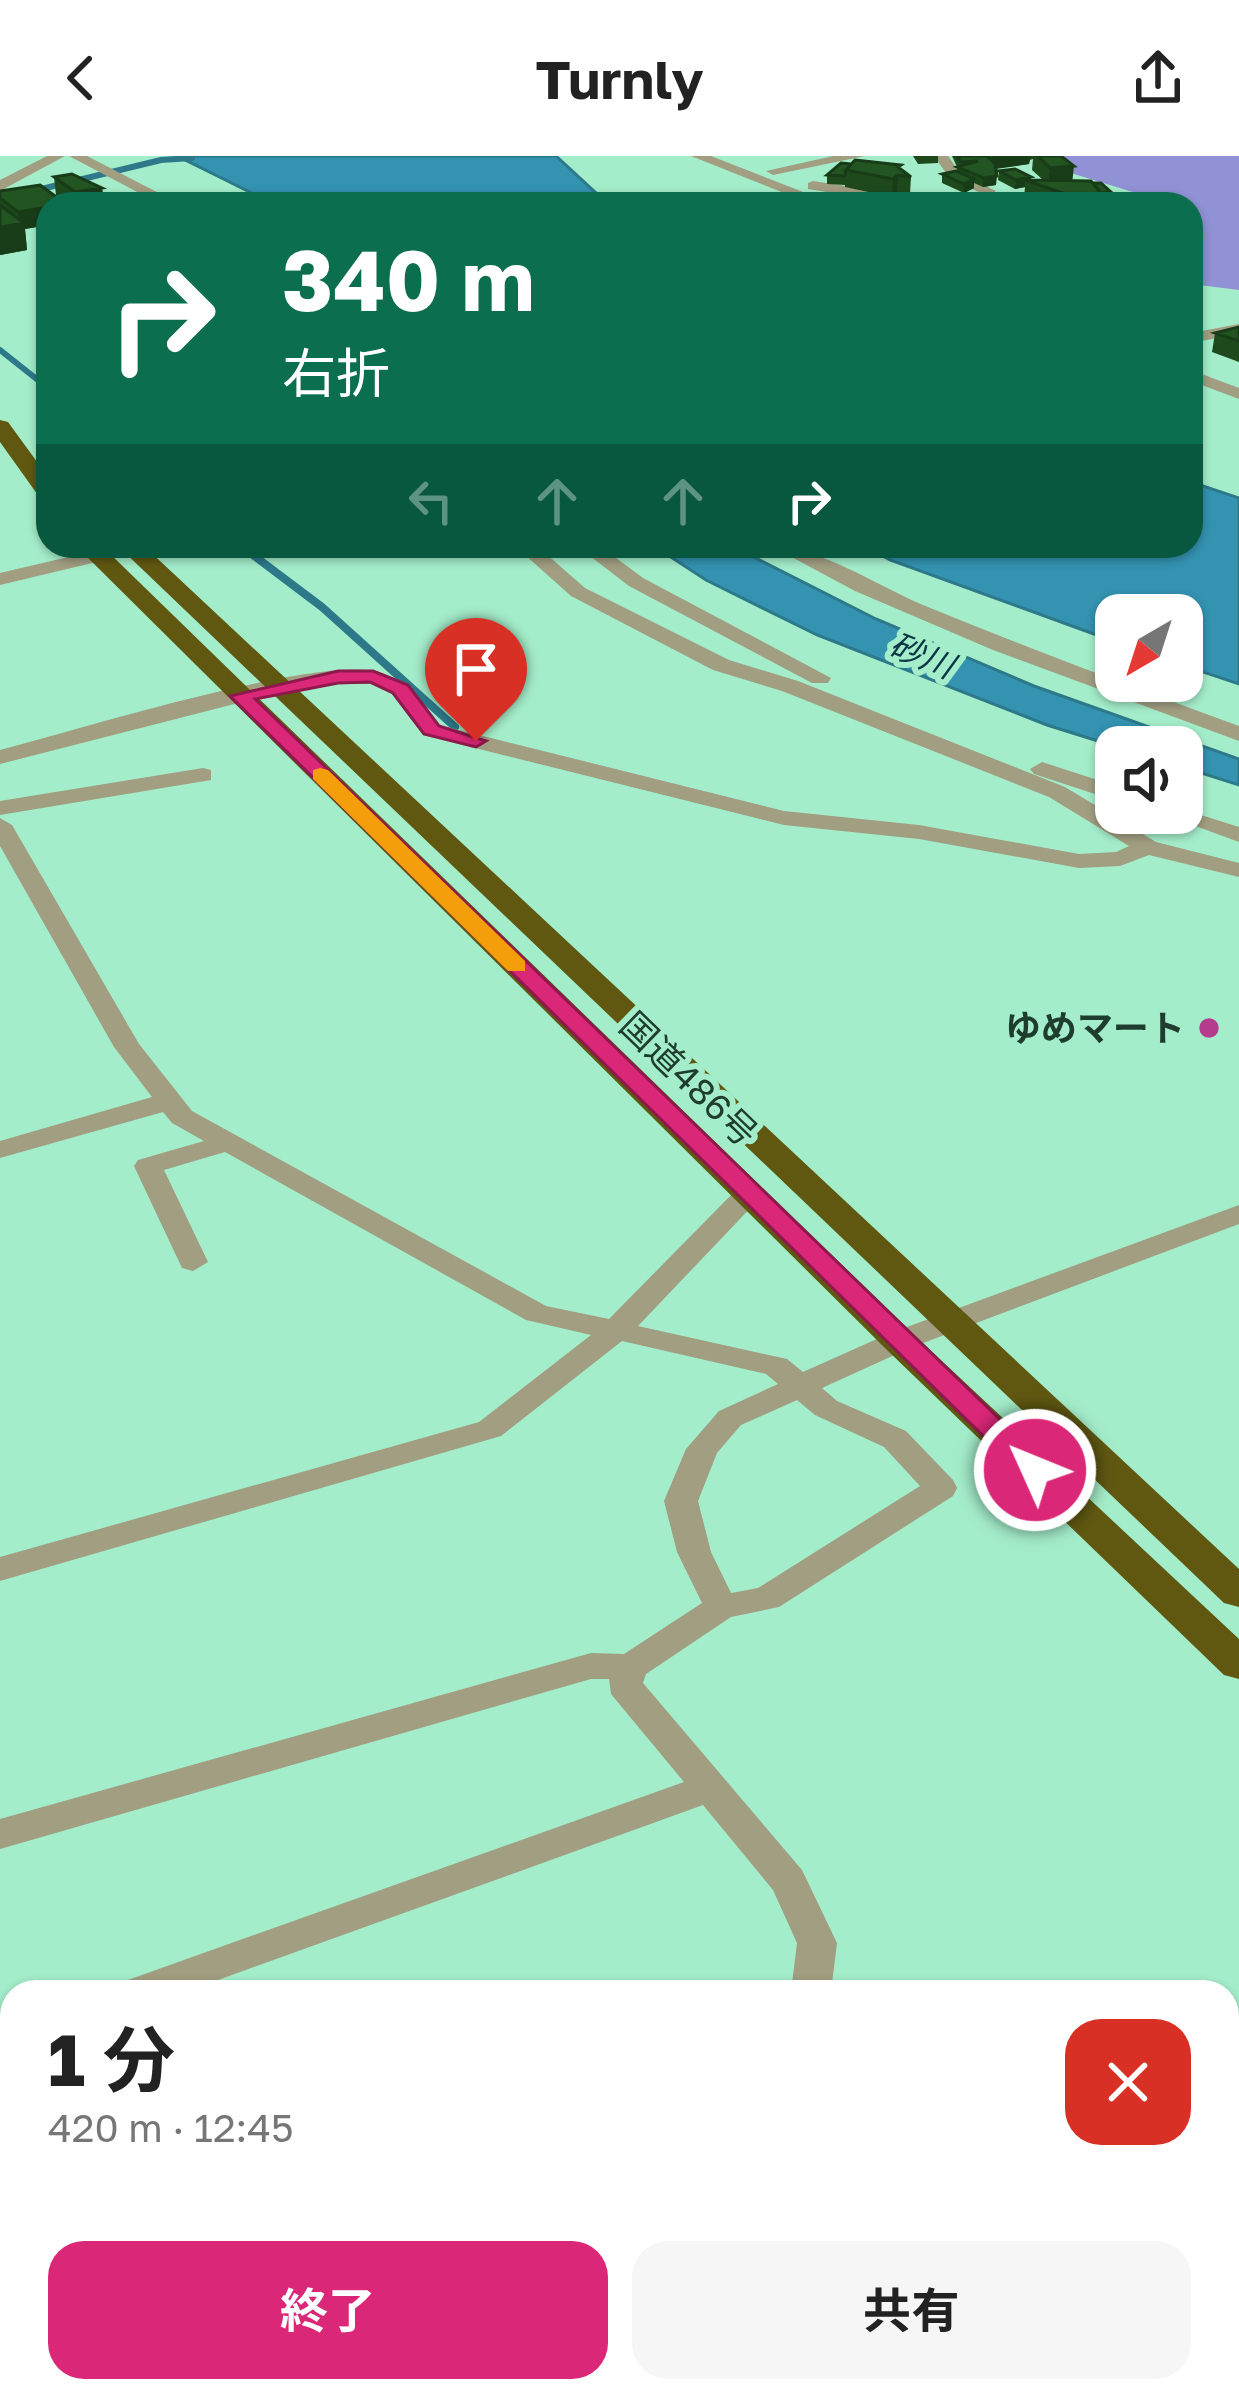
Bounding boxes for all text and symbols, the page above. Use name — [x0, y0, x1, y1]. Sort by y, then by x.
icon: back — [48, 45, 114, 111]
icon: share — [1125, 45, 1191, 111]
text: Turnly — [535, 46, 704, 111]
text: 340 m — [282, 229, 535, 329]
icon: right — [84, 240, 240, 396]
text: 右折 — [282, 340, 390, 405]
icon: left — [398, 468, 464, 534]
icon: ahead — [524, 468, 590, 534]
icon: ahead — [650, 468, 716, 534]
icon: right — [776, 468, 842, 534]
north arrow — [1095, 594, 1203, 702]
map controls — [1095, 594, 1203, 834]
pin — [425, 618, 527, 741]
water label: 砂川 — [884, 624, 963, 686]
icon: arrive — [443, 636, 509, 702]
button: sound — [1095, 726, 1203, 834]
street label: 国道486号 — [612, 1003, 767, 1154]
place label: ゆめマート — [1005, 1006, 1185, 1049]
marker: ゆめマート — [1196, 1015, 1222, 1041]
position arrow — [972, 1407, 1098, 1533]
text: 1 分 — [48, 2015, 175, 2102]
button: close — [1065, 2019, 1191, 2145]
text: 420 m · 12:45 — [48, 2104, 294, 2151]
button: 終了 — [48, 2241, 608, 2379]
button: 共有 — [632, 2241, 1191, 2379]

